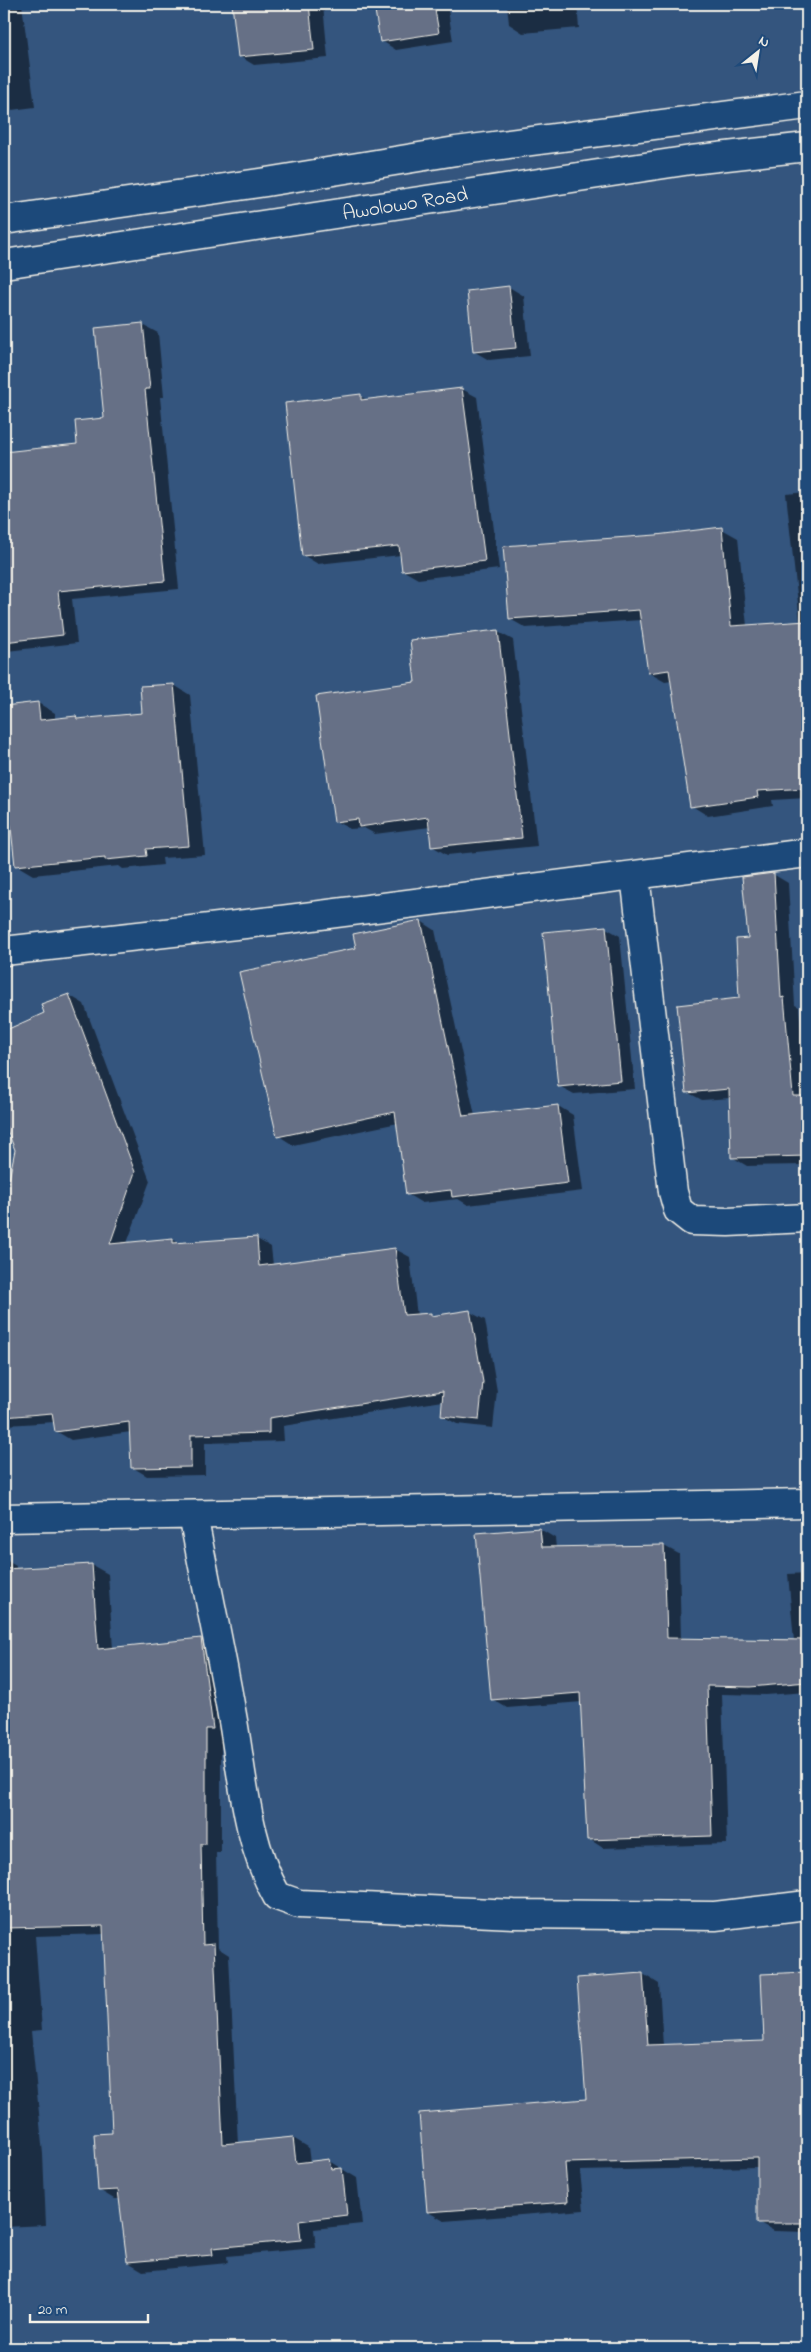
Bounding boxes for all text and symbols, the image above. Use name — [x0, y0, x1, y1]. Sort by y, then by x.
north arrow — [734, 28, 784, 78]
text: N — [754, 31, 773, 53]
street label: Awolowo Road — [340, 180, 470, 230]
scale bar — [30, 2292, 148, 2324]
text: 20 m — [38, 2299, 68, 2321]

